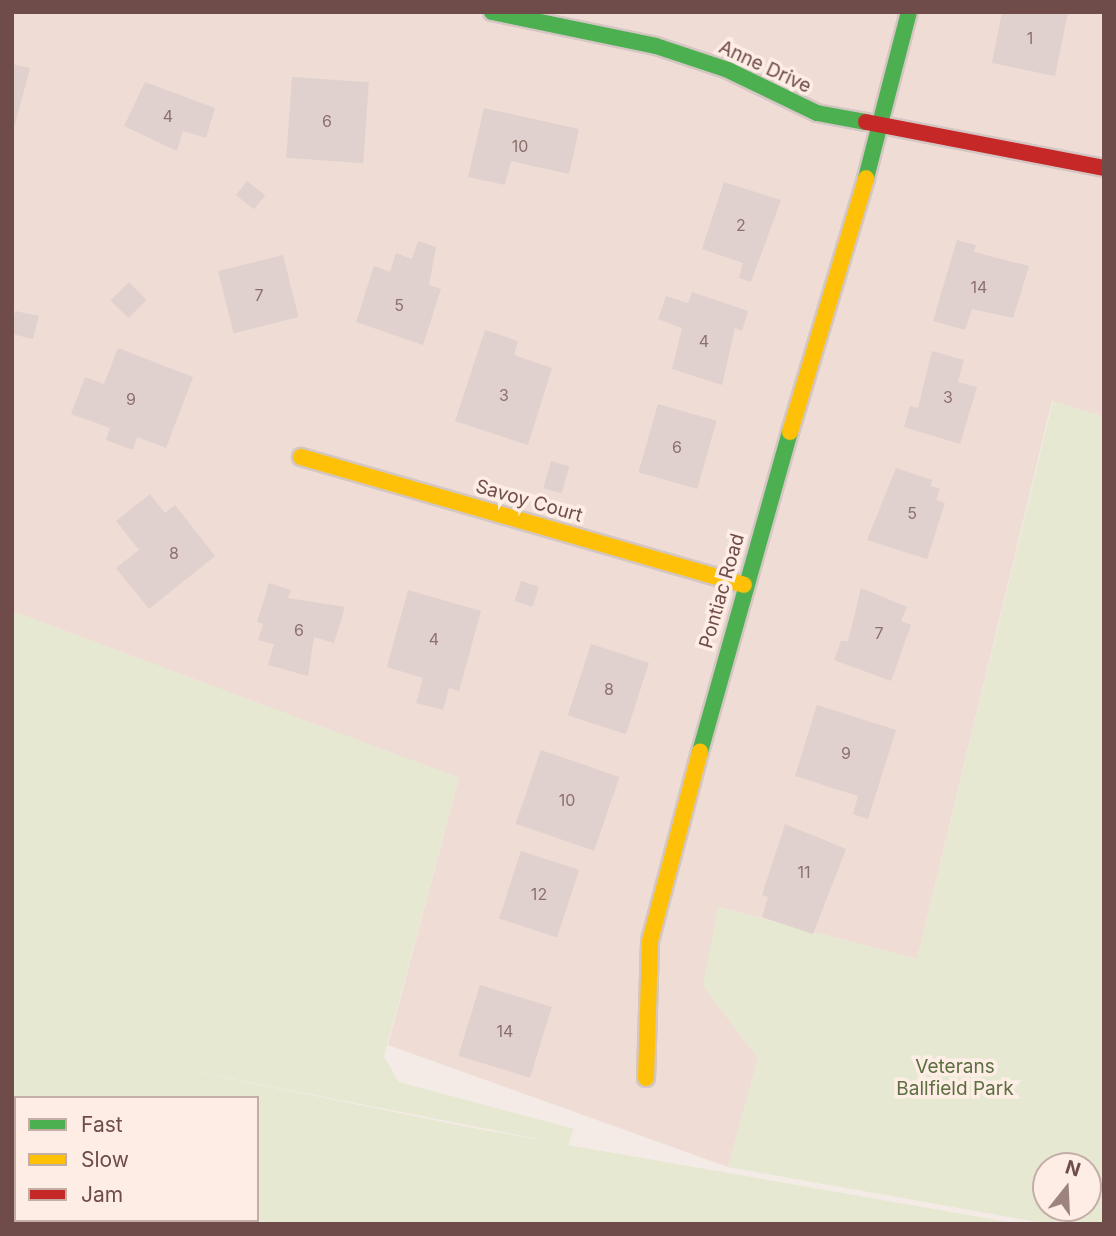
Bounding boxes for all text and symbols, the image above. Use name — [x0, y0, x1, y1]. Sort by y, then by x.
house number: 1 — [1027, 28, 1033, 48]
street label: Anne Drive — [715, 36, 815, 98]
house number: 4 — [163, 106, 173, 126]
house number: 6 — [322, 111, 332, 131]
house number: 10 — [512, 136, 528, 156]
house number: 2 — [736, 215, 746, 235]
house number: 14 — [971, 277, 987, 297]
house number: 7 — [254, 285, 264, 305]
house number: 5 — [394, 295, 404, 315]
house number: 4 — [699, 331, 709, 351]
house number: 3 — [499, 385, 509, 405]
house number: 3 — [943, 387, 953, 407]
house number: 9 — [126, 389, 136, 409]
house number: 6 — [672, 437, 682, 457]
street label: Savoy Court — [473, 475, 585, 527]
house number: 5 — [907, 503, 917, 523]
street label: Pontiac Road — [695, 531, 749, 651]
house number: 8 — [169, 543, 179, 563]
house number: 6 — [294, 620, 304, 640]
house number: 7 — [874, 623, 884, 643]
house number: 4 — [429, 629, 439, 649]
house number: 8 — [604, 679, 614, 699]
house number: 9 — [841, 743, 851, 763]
house number: 10 — [559, 790, 575, 810]
house number: 11 — [797, 862, 811, 882]
house number: 12 — [531, 884, 547, 904]
house number: 14 — [497, 1021, 513, 1041]
park label: Veterans Ballfield Park — [896, 1056, 1014, 1100]
legend — [14, 1096, 259, 1222]
text: Fast — [81, 1112, 123, 1137]
text: Slow — [81, 1147, 129, 1172]
north arrow — [1032, 1152, 1102, 1222]
text: N — [1063, 1155, 1083, 1182]
text: Jam — [81, 1182, 123, 1207]

